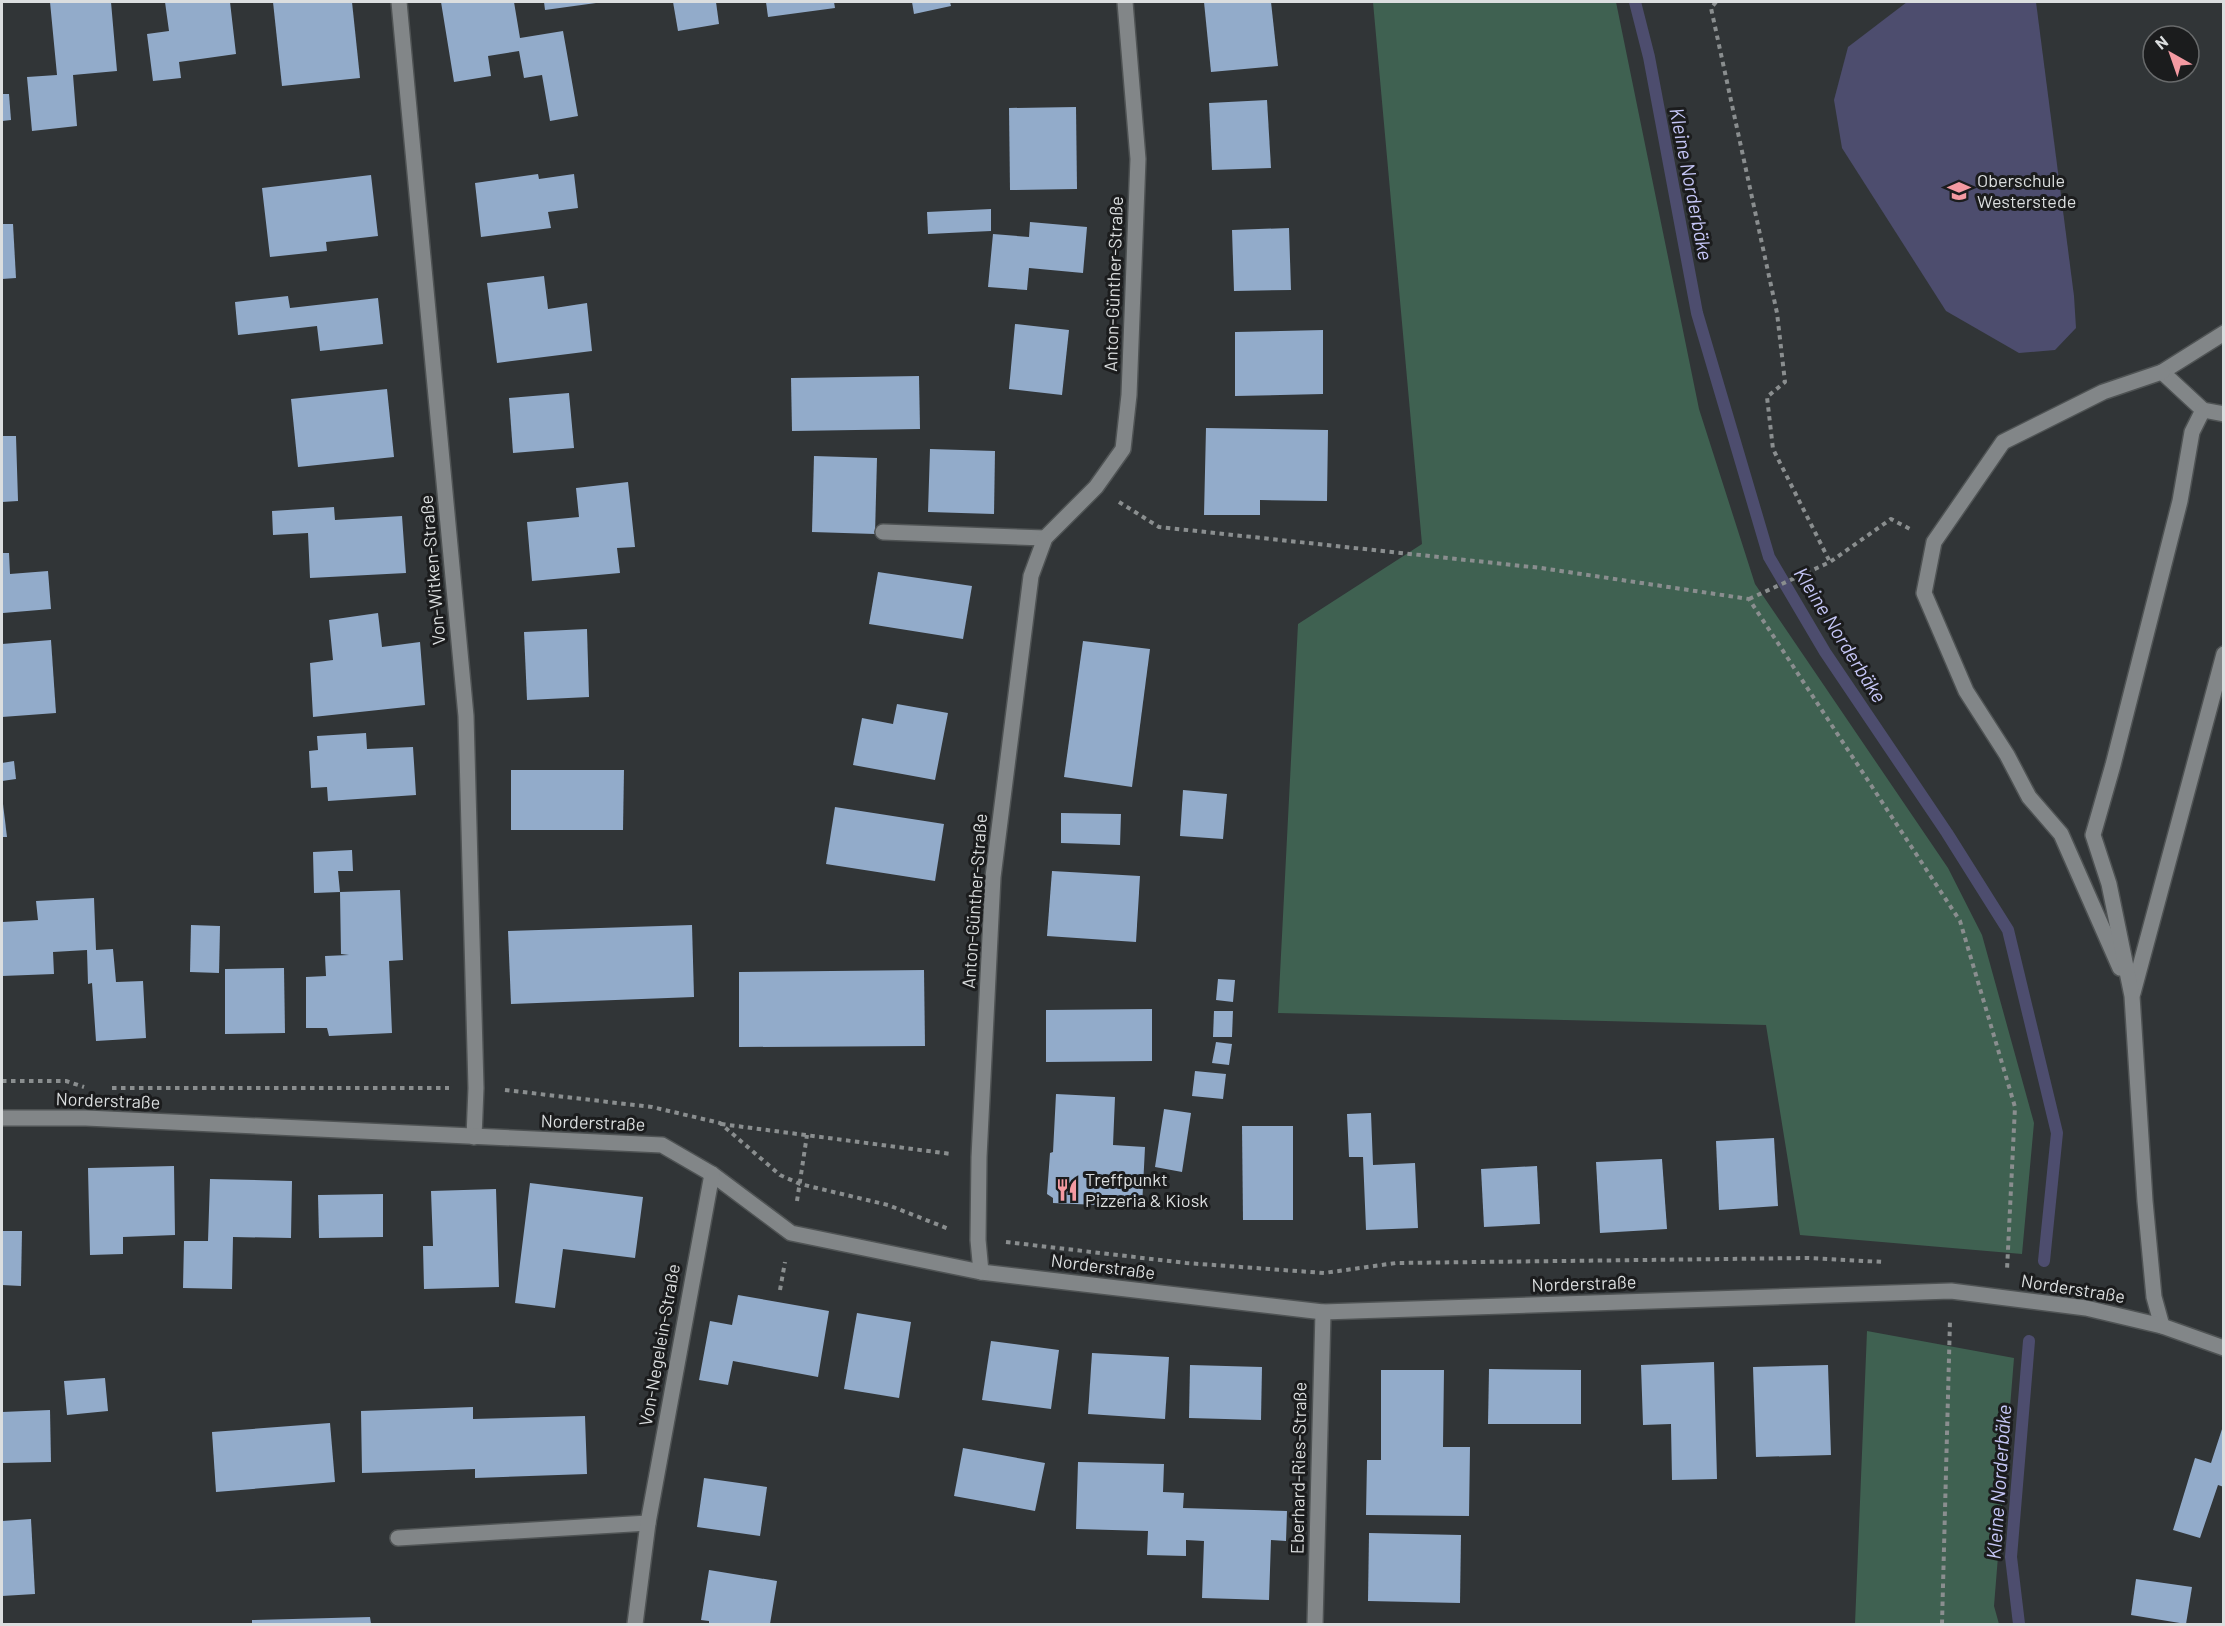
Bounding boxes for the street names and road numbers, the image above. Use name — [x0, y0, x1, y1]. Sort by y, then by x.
street label: Anton-Günther-Straße — [1099, 196, 1127, 372]
street label: Von-Witken-Straße — [414, 494, 450, 646]
street label: Anton-Günther-Straße — [957, 813, 991, 989]
street label: Norderstraße — [55, 1087, 161, 1113]
street label: Norderstraße — [540, 1109, 646, 1135]
street label: Norderstraße — [1050, 1249, 1157, 1283]
street label: Von-Negelein-Straße — [634, 1262, 684, 1428]
street label: Norderstraße — [2020, 1269, 2127, 1307]
street label: Norderstraße — [1531, 1270, 1637, 1296]
street label: Eberhard-Ries-Straße — [1285, 1382, 1311, 1554]

